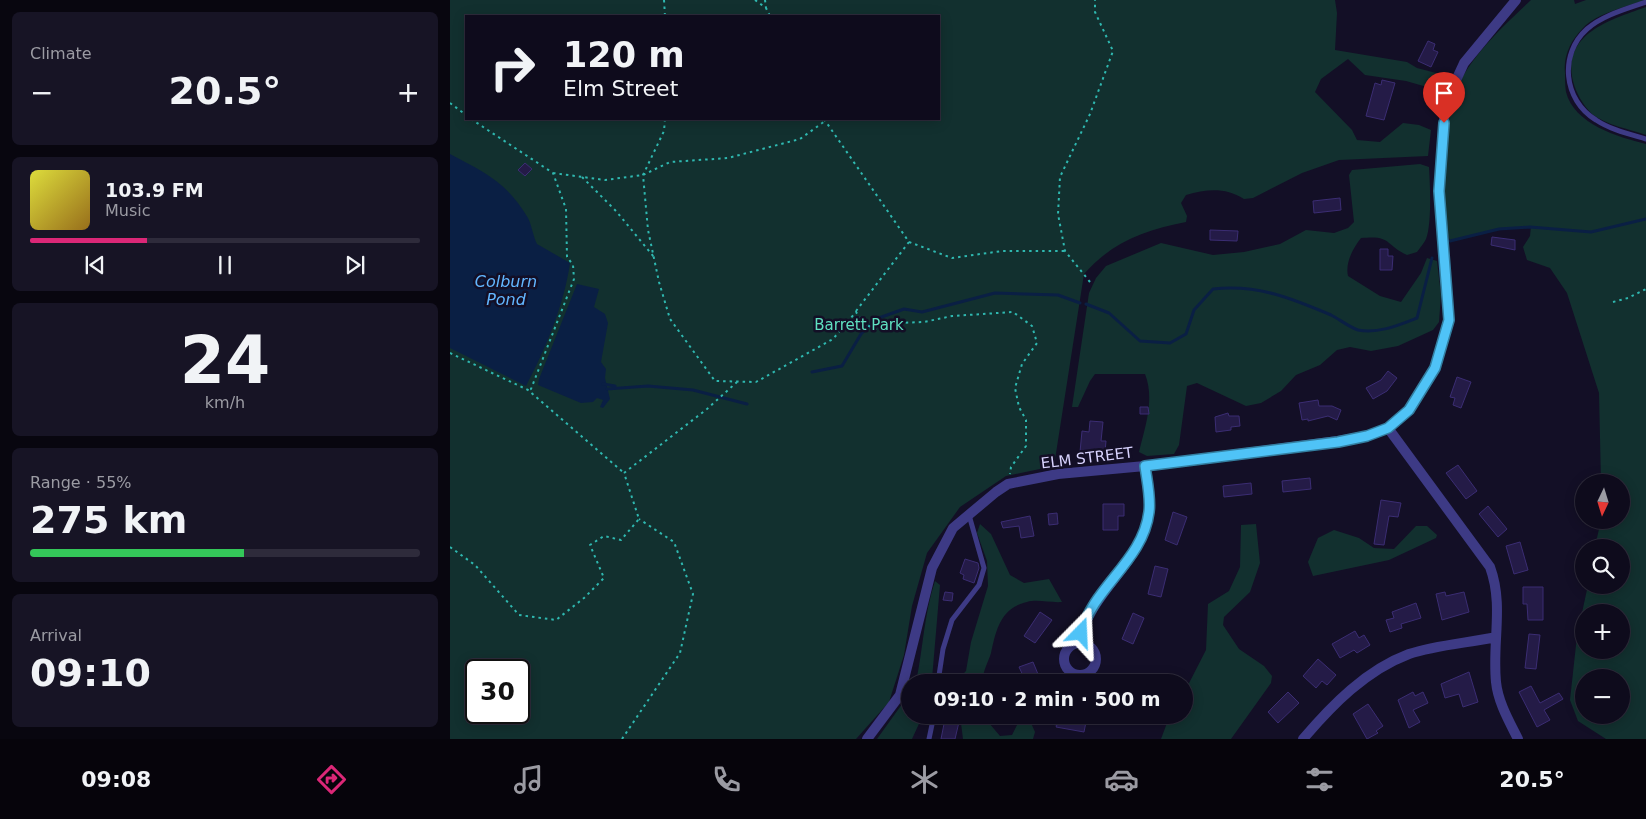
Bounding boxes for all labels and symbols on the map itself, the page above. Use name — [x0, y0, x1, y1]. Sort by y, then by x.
pin — [1423, 72, 1465, 123]
water label: Colburn Pond — [475, 272, 537, 309]
park label: Barrett Park — [814, 316, 904, 334]
street label: ELM STREET — [1040, 443, 1135, 473]
north arrow — [1575, 474, 1630, 529]
position arrow — [1054, 606, 1106, 658]
speed limit sign: 30 — [465, 659, 530, 724]

